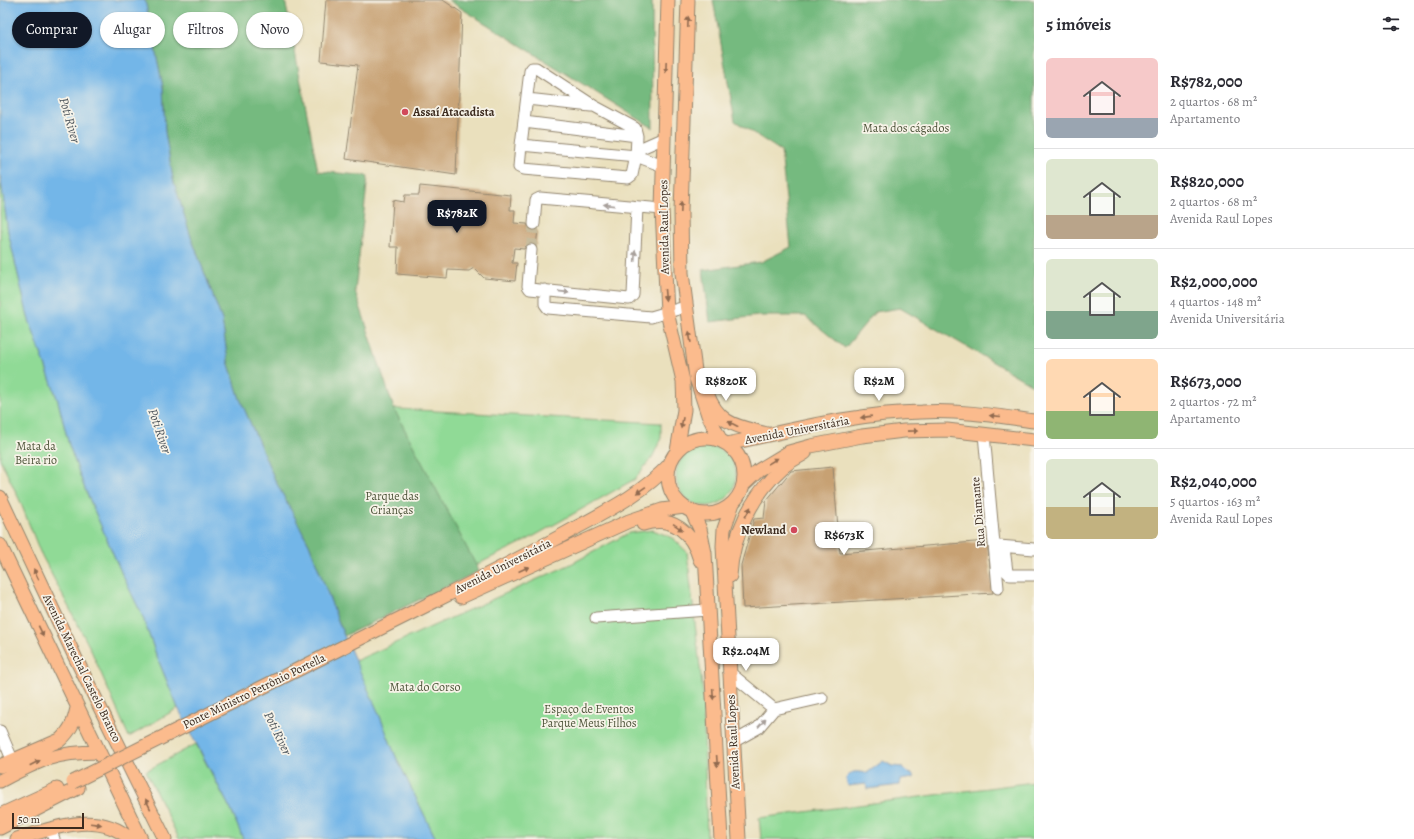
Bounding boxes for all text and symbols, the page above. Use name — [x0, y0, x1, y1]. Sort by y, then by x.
chip: Comprar — [12, 12, 92, 48]
chip: Alugar — [100, 12, 165, 48]
chip: Filtros — [173, 12, 238, 48]
chip: Novo — [246, 12, 303, 48]
text: 5 imóveis — [1046, 13, 1111, 36]
icon: filters — [1380, 13, 1402, 35]
one-way arrow — [684, 16, 691, 28]
one-way arrow — [662, 61, 669, 73]
text: R$782,000 — [1170, 70, 1243, 93]
icon: home — [1078, 74, 1126, 122]
text: 2 quartos · 68 m² — [1170, 93, 1257, 110]
water label: Poti River — [55, 95, 85, 145]
place label: Assaí Atacadista — [412, 104, 495, 120]
marker: Assaí Atacadista — [400, 107, 410, 117]
text: Apartamento — [1170, 110, 1240, 127]
park label: Mata dos cágados — [863, 120, 949, 136]
text: R$820,000 — [1170, 170, 1244, 193]
icon: home — [1078, 175, 1126, 223]
street label: Avenida Raul Lopes — [655, 179, 673, 276]
text: 2 quartos · 68 m² — [1170, 193, 1257, 210]
pin: R$782K — [424, 200, 490, 234]
one-way arrow — [678, 201, 685, 213]
one-way arrow — [603, 202, 615, 208]
text: R$782K — [436, 204, 478, 221]
text: Avenida Raul Lopes — [1170, 210, 1273, 227]
one-way arrow — [631, 250, 638, 262]
text: R$2,000,000 — [1170, 270, 1257, 293]
icon: home — [1078, 275, 1126, 323]
one-way arrow — [558, 289, 570, 295]
one-way arrow — [662, 289, 669, 301]
text: 4 quartos · 148 m² — [1170, 293, 1261, 310]
text: Avenida Universitária — [1170, 310, 1285, 327]
one-way arrow — [687, 331, 693, 343]
pin: R$820K — [693, 368, 759, 402]
pin: R$2M — [855, 368, 903, 402]
text: R$673,000 — [1170, 370, 1242, 393]
text: R$820K — [705, 372, 747, 389]
text: R$2M — [863, 372, 895, 389]
icon: home — [1078, 375, 1126, 423]
text: 2 quartos · 72 m² — [1170, 393, 1257, 410]
water label: Poti River — [144, 406, 176, 456]
text: Apartamento — [1170, 410, 1240, 427]
street label: Avenida Universitária — [742, 412, 851, 448]
one-way arrow — [989, 413, 1001, 420]
one-way arrow — [860, 414, 872, 420]
one-way arrow — [679, 417, 685, 429]
one-way arrow — [727, 420, 739, 427]
one-way arrow — [907, 428, 920, 434]
park label: Mata da Beira rio — [15, 438, 57, 468]
one-way arrow — [767, 458, 779, 465]
text: R$2,040,000 — [1170, 470, 1257, 493]
icon: home — [1078, 475, 1126, 523]
street label: Rua Diamante — [967, 476, 989, 548]
one-way arrow — [636, 486, 646, 494]
park label: Parque das Crianças — [365, 488, 419, 518]
text: 5 quartos · 163 m² — [1170, 493, 1260, 510]
one-way arrow — [744, 506, 751, 518]
text: Avenida Raul Lopes — [1170, 510, 1273, 527]
place label: Newland — [741, 522, 787, 538]
pin: R$673K — [811, 522, 877, 556]
one-way arrow — [672, 524, 684, 531]
marker: Newland — [789, 525, 799, 535]
text: R$673K — [824, 526, 864, 543]
street label: Avenida Universitária — [451, 535, 554, 598]
one-way arrow — [519, 566, 530, 572]
one-way arrow — [33, 568, 39, 579]
street label: Avenida Marechal Castelo Branco — [39, 590, 125, 745]
one-way arrow — [38, 625, 44, 637]
pin: R$2.04M — [709, 638, 783, 672]
text: R$2.04M — [722, 642, 770, 659]
street label: Ponte Ministro Petrônio Portella — [180, 649, 328, 733]
park label: Mata do Corso — [389, 679, 461, 695]
one-way arrow — [709, 688, 716, 700]
street label: Avenida Raul Lopes — [723, 694, 744, 791]
park label: Espaço de Eventos Parque Meus Filhos — [541, 701, 637, 731]
water label: Poti River — [260, 708, 296, 758]
one-way arrow — [757, 718, 767, 728]
one-way arrow — [713, 755, 720, 767]
one-way arrow — [29, 760, 41, 766]
one-way arrow — [144, 798, 151, 810]
scale bar — [12, 811, 84, 830]
text: 50 m — [18, 812, 40, 827]
one-way arrow — [90, 821, 102, 827]

